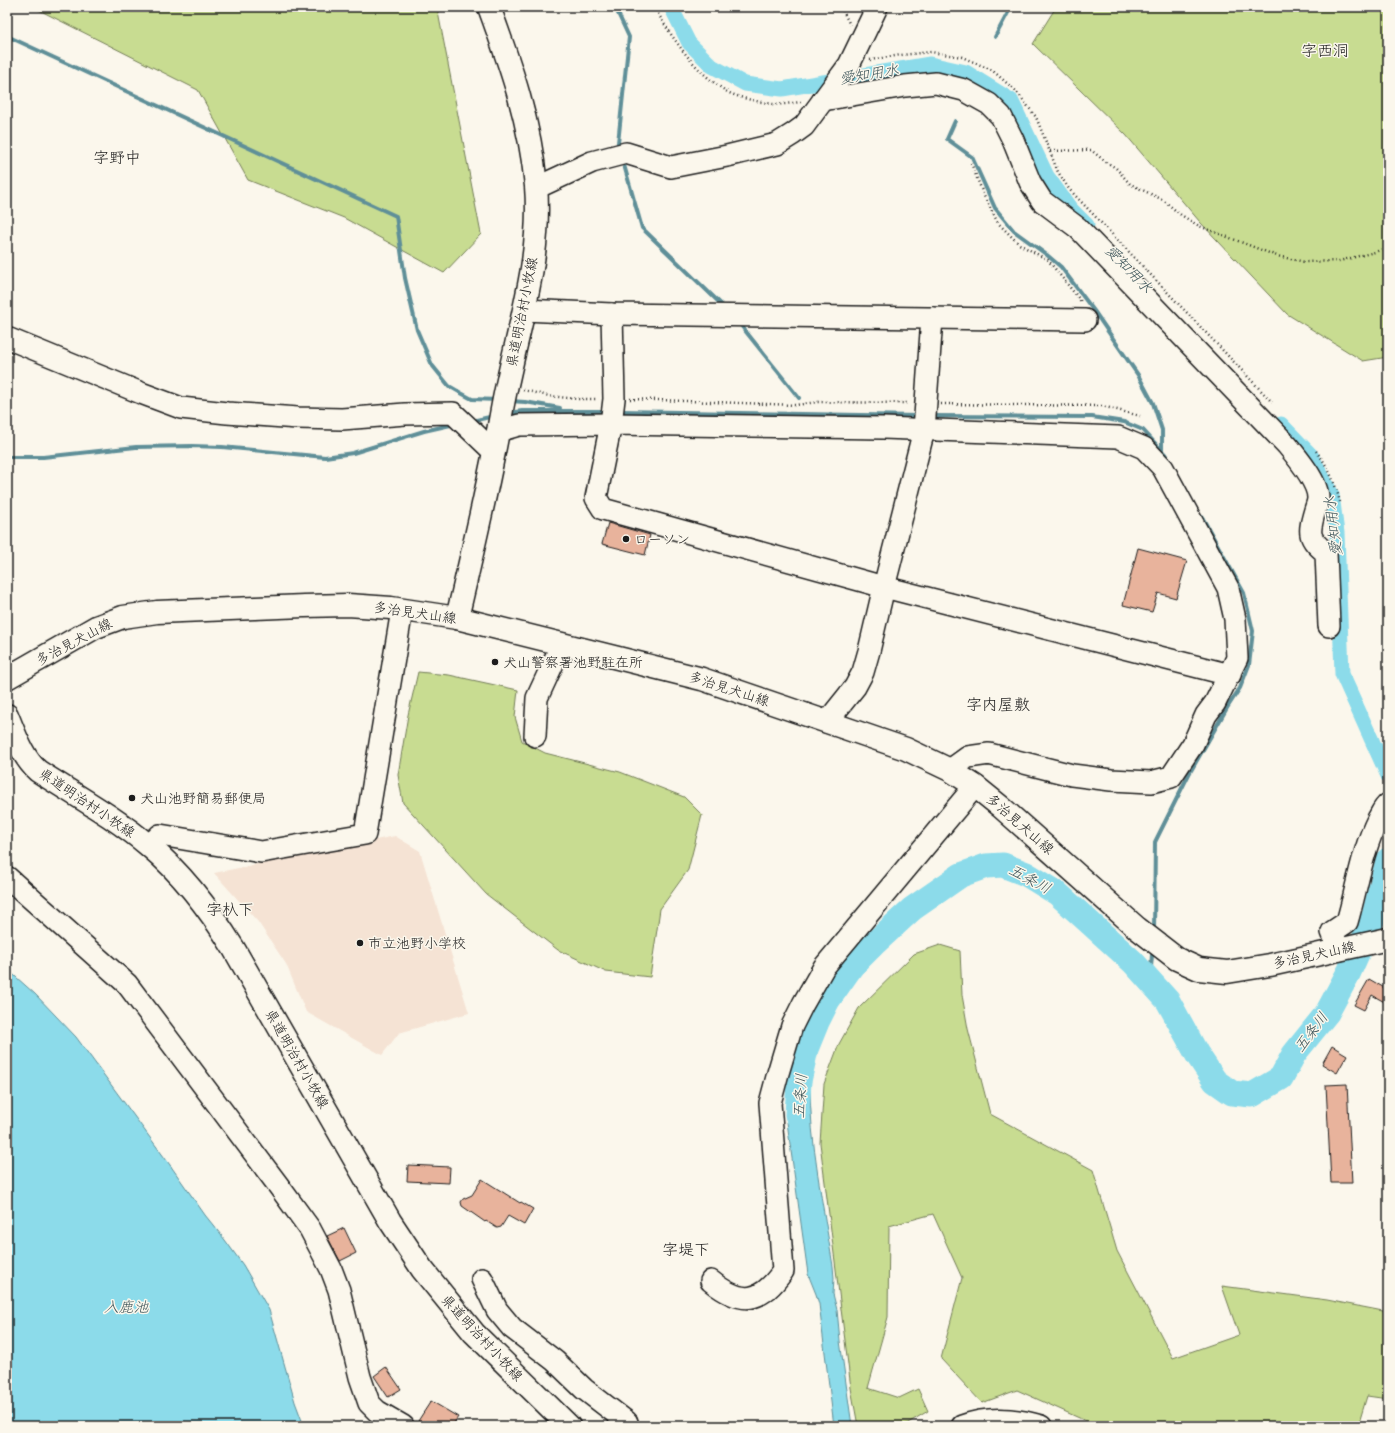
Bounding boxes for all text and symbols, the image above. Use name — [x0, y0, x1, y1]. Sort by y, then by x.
district label: 字西洞 — [1301, 42, 1349, 60]
water label: 愛知用水 — [838, 60, 900, 88]
district label: 字野中 — [93, 149, 141, 167]
water label: 愛知用水 — [1102, 241, 1156, 297]
street label: 県道明治村小牧線 — [503, 255, 541, 369]
water label: 愛知用水 — [1320, 495, 1346, 557]
place label: ローソン — [634, 531, 690, 548]
marker: ローソン — [621, 534, 631, 544]
street label: 多治見犬山線 — [372, 599, 458, 627]
street label: 多治見犬山線 — [33, 615, 115, 669]
place label: 犬山警察署池野駐在所 — [503, 654, 643, 671]
marker: 犬山警察署池野駐在所 — [490, 657, 500, 667]
street label: 多治見犬山線 — [686, 668, 772, 710]
district label: 字内屋敷 — [966, 696, 1030, 714]
street label: 県道明治村小牧線 — [36, 765, 138, 841]
place label: 犬山池野簡易郵便局 — [140, 790, 266, 807]
street label: 多治見犬山線 — [983, 790, 1057, 858]
marker: 犬山池野簡易郵便局 — [127, 793, 137, 803]
water label: 五条川 — [1006, 860, 1054, 898]
district label: 字杁下 — [206, 901, 254, 919]
place label: 市立池野小学校 — [368, 935, 466, 952]
marker: 市立池野小学校 — [355, 938, 365, 948]
street label: 多治見犬山線 — [1271, 938, 1357, 972]
street label: 県道明治村小牧線 — [262, 1006, 332, 1112]
water label: 五条川 — [1290, 1009, 1332, 1055]
water label: 五条川 — [789, 1073, 811, 1119]
district label: 字堤下 — [662, 1241, 710, 1259]
street label: 県道明治村小牧線 — [438, 1291, 526, 1385]
water label: 入鹿池 — [103, 1298, 149, 1316]

